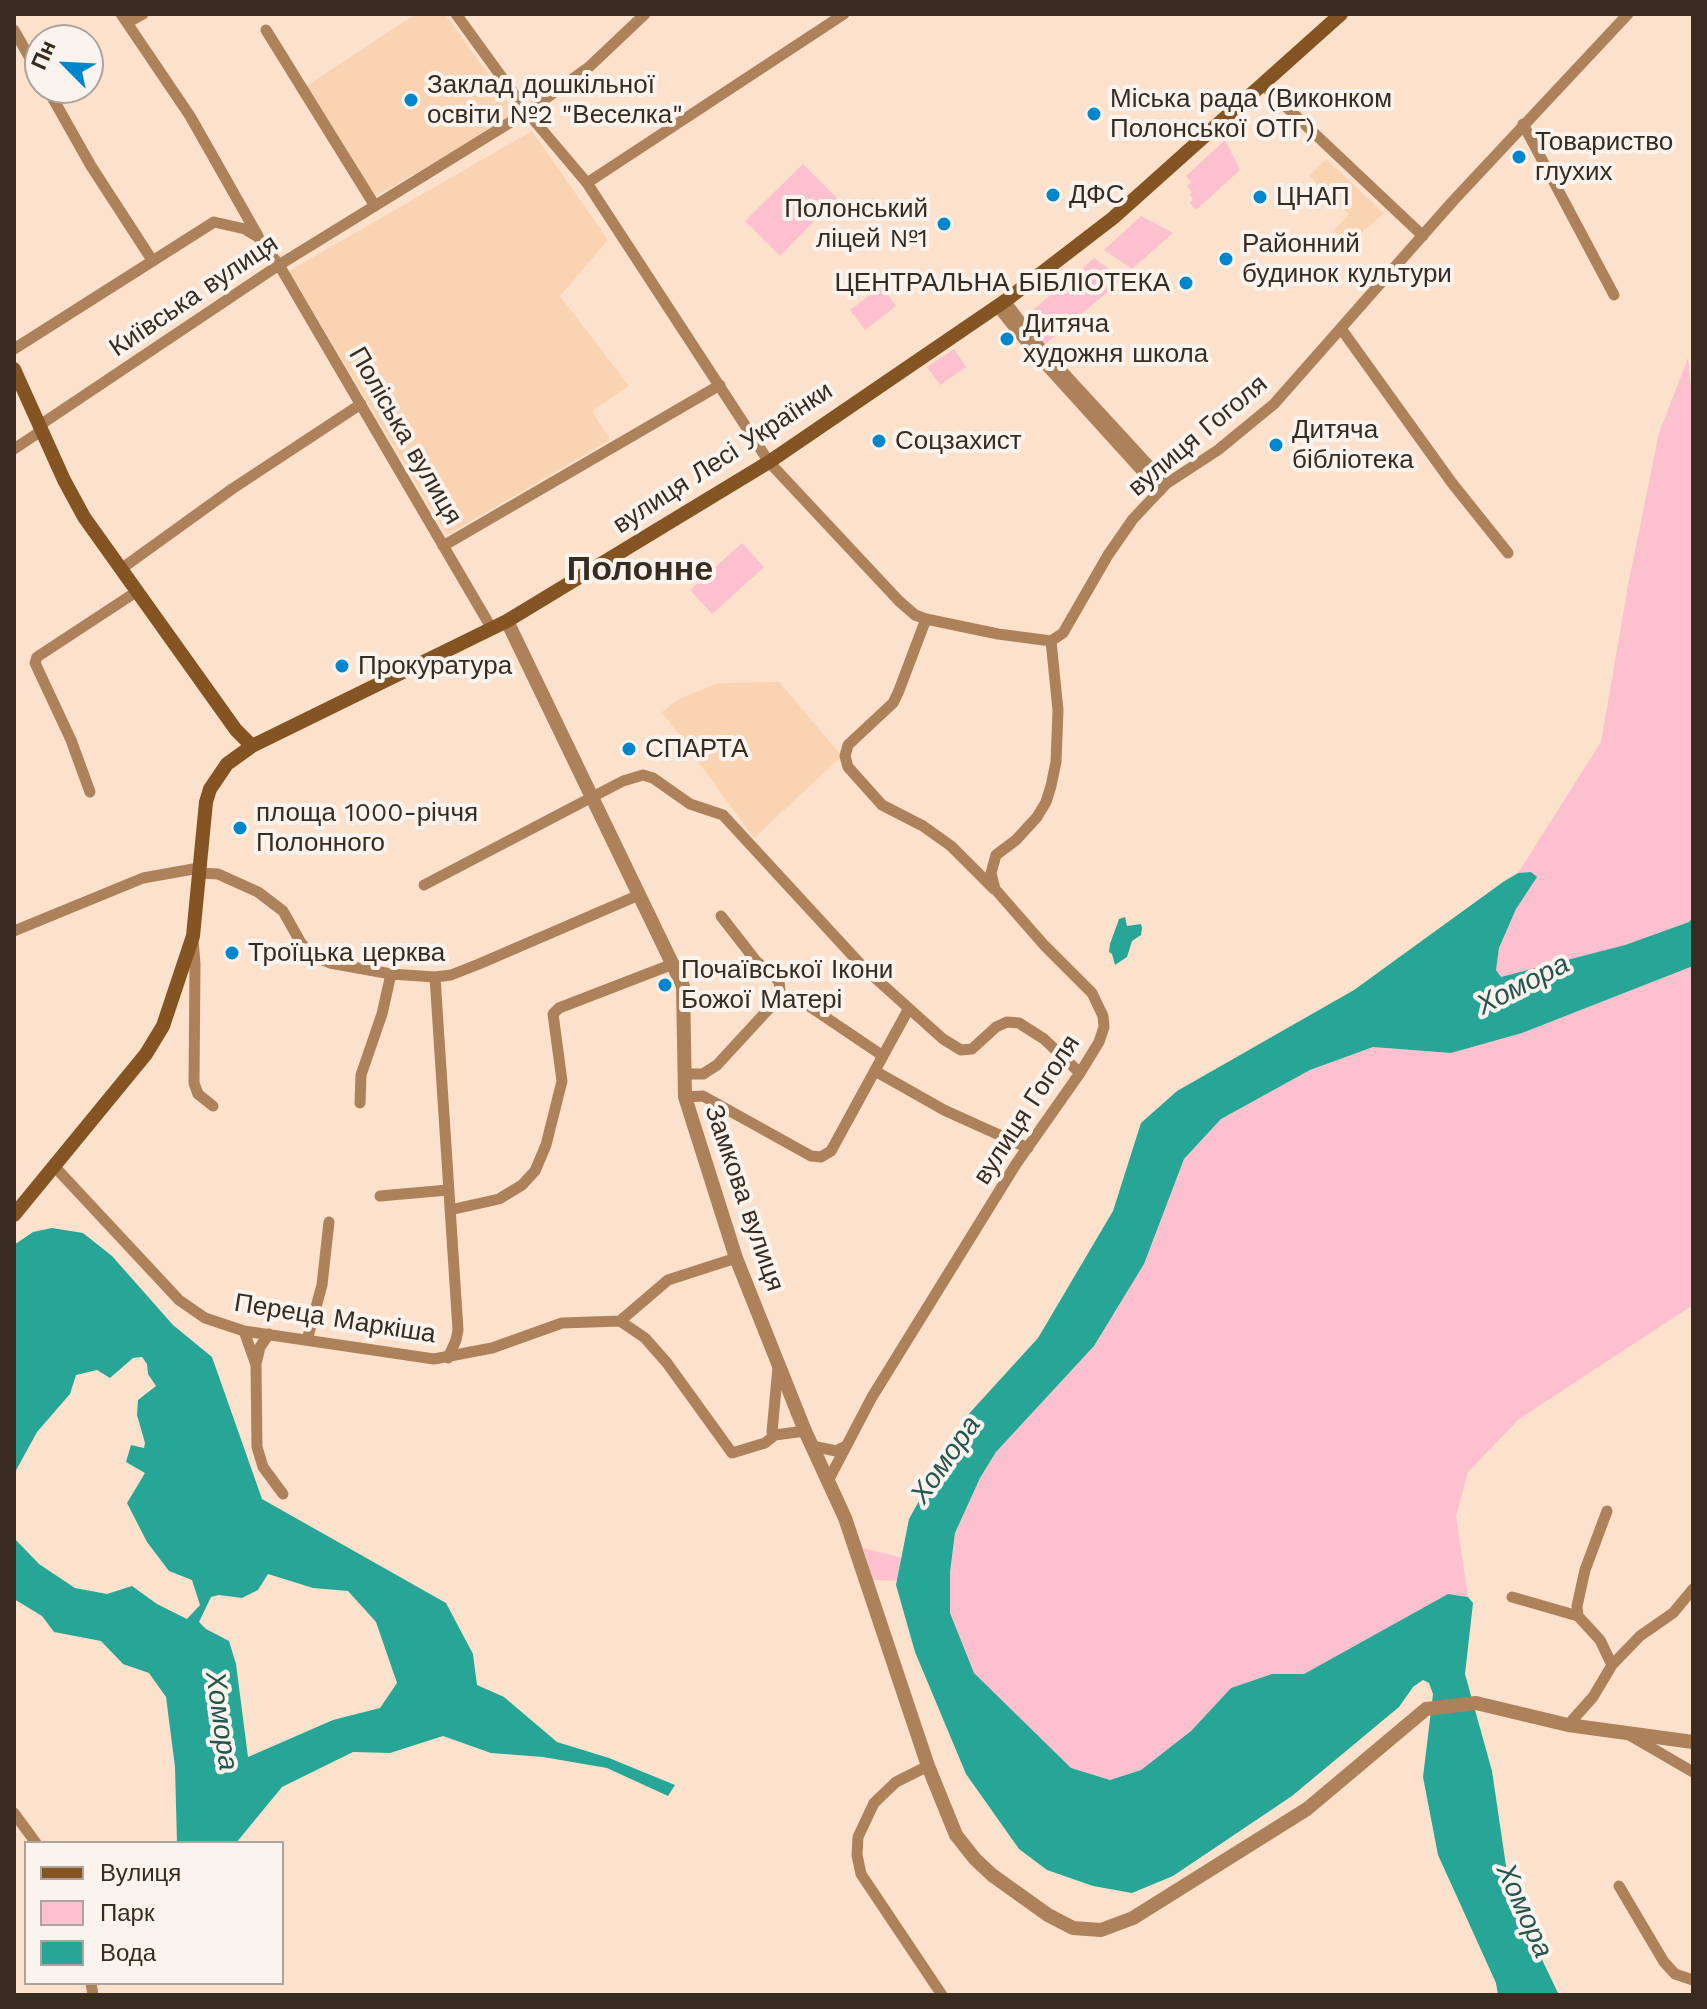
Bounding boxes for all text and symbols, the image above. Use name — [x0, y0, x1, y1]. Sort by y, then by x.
north arrow — [24, 24, 104, 104]
text: Пн — [26, 36, 61, 73]
place label: Заклад дошкільної освіти №2 "Веселка" — [427, 69, 683, 130]
place label: Міська рада (Виконком Полонської ОТГ) — [1110, 83, 1392, 144]
marker: Заклад дошкільної освіти №2 "Веселка" — [402, 91, 420, 109]
marker: Міська рада (Виконком Полонської ОТГ) — [1085, 105, 1103, 123]
place label: Товариство глухих — [1535, 126, 1673, 188]
marker: Товариство глухих — [1510, 148, 1528, 166]
place label: ДФС — [1069, 179, 1125, 211]
place label: ЦНАП — [1276, 181, 1350, 213]
marker: ДФС — [1044, 186, 1062, 204]
marker: ЦНАП — [1251, 188, 1269, 206]
place label: Полонський ліцей №1 — [784, 193, 928, 254]
marker: Полонський ліцей №1 — [935, 215, 953, 233]
street label: Київська вулиця — [104, 228, 284, 364]
place label: Районний будинок культури — [1242, 228, 1452, 290]
marker: Районний будинок культури — [1217, 250, 1235, 268]
place label: ЦЕНТРАЛЬНА БІБЛІОТЕКА — [835, 267, 1170, 299]
marker: ЦЕНТРАЛЬНА БІБЛІОТЕКА — [1177, 274, 1195, 292]
place label: Дитяча художня школа — [1023, 308, 1208, 370]
marker: Дитяча художня школа — [998, 330, 1016, 348]
street label: Поліська вулиця — [342, 342, 468, 530]
street label: вулиця Гоголя — [1122, 369, 1274, 503]
street label: вулиця Лесі Українки — [607, 375, 839, 541]
place label: Дитяча бібліотека — [1292, 414, 1414, 476]
place label: Соцзахист — [895, 425, 1022, 457]
marker: Соцзахист — [870, 432, 888, 450]
marker: Дитяча бібліотека — [1267, 436, 1285, 454]
district label: Полонне — [567, 550, 713, 590]
place label: Прокуратура — [358, 650, 512, 682]
marker: Прокуратура — [333, 657, 351, 675]
place label: СПАРТА — [645, 733, 748, 765]
marker: СПАРТА — [620, 740, 638, 758]
place label: площа 1000-річчя Полонного — [256, 797, 478, 858]
marker: площа 1000-річчя Полонного — [231, 819, 249, 837]
place label: Троїцька церква — [248, 937, 445, 969]
marker: Троїцька церква — [223, 944, 241, 962]
water label: Хомора — [1471, 947, 1575, 1023]
place label: Почаївської Ікони Божої Матері — [681, 954, 893, 1016]
marker: Почаївської Ікони Божої Матері — [656, 976, 674, 994]
street label: вулиця Гоголя — [967, 1029, 1087, 1191]
street label: Замкова вулиця — [697, 1101, 791, 1295]
street label: Переца Маркіша — [232, 1288, 438, 1350]
water label: Хомора — [904, 1410, 988, 1510]
water label: Хомора — [197, 1669, 245, 1773]
legend — [24, 1841, 284, 1985]
text: Вулиця — [100, 1859, 181, 1887]
water label: Хомора — [1488, 1859, 1560, 1963]
text: Парк — [100, 1899, 154, 1927]
text: Вода — [100, 1939, 156, 1967]

